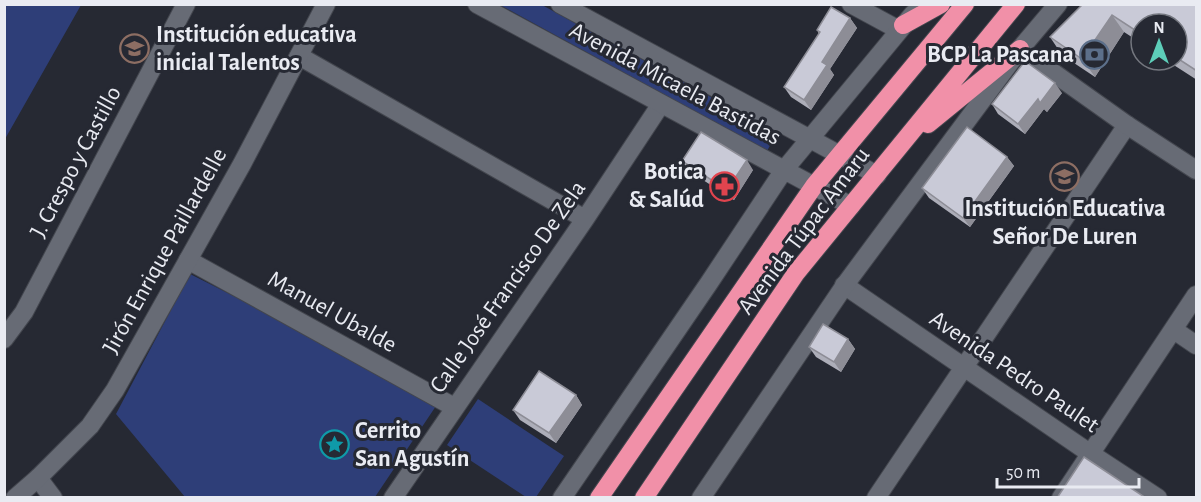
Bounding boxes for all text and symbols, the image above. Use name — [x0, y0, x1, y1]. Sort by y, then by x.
north arrow — [1129, 12, 1189, 72]
street label: Avenida Micaela Bastidas — [565, 18, 785, 150]
text: N — [1153, 20, 1165, 36]
place label: Institución educativa inicial Talentos — [156, 23, 357, 75]
school or university icon: Institución educativa inicial Talentos — [119, 33, 151, 65]
bank icon: BCP La Pascana — [1079, 39, 1111, 71]
place label: BCP La Pascana — [927, 43, 1074, 67]
street label: J. Crespo y Castillo — [26, 82, 126, 242]
street label: Avenida Túpac Amaru — [734, 143, 874, 319]
street label: Jirón Enrique Paillardelle — [99, 144, 231, 358]
place label: Botica & Salúd — [629, 160, 704, 212]
school or university icon: Institución Educativa Señor De Luren — [1049, 160, 1081, 192]
pharmacy icon: Botica & Salúd — [709, 170, 741, 202]
street label: Calle José Francisco De Zela — [426, 177, 590, 397]
place label: Institución Educativa Señor De Luren — [964, 197, 1166, 249]
street label: Manuel Ubalde — [264, 267, 400, 357]
street label: Avenida Pedro Paulet — [925, 307, 1103, 438]
place label: Cerrito San Agustín — [355, 419, 470, 471]
place icon: Cerrito San Agustín — [318, 429, 350, 461]
scale bar — [997, 451, 1140, 489]
text: 50 m — [1006, 464, 1040, 482]

